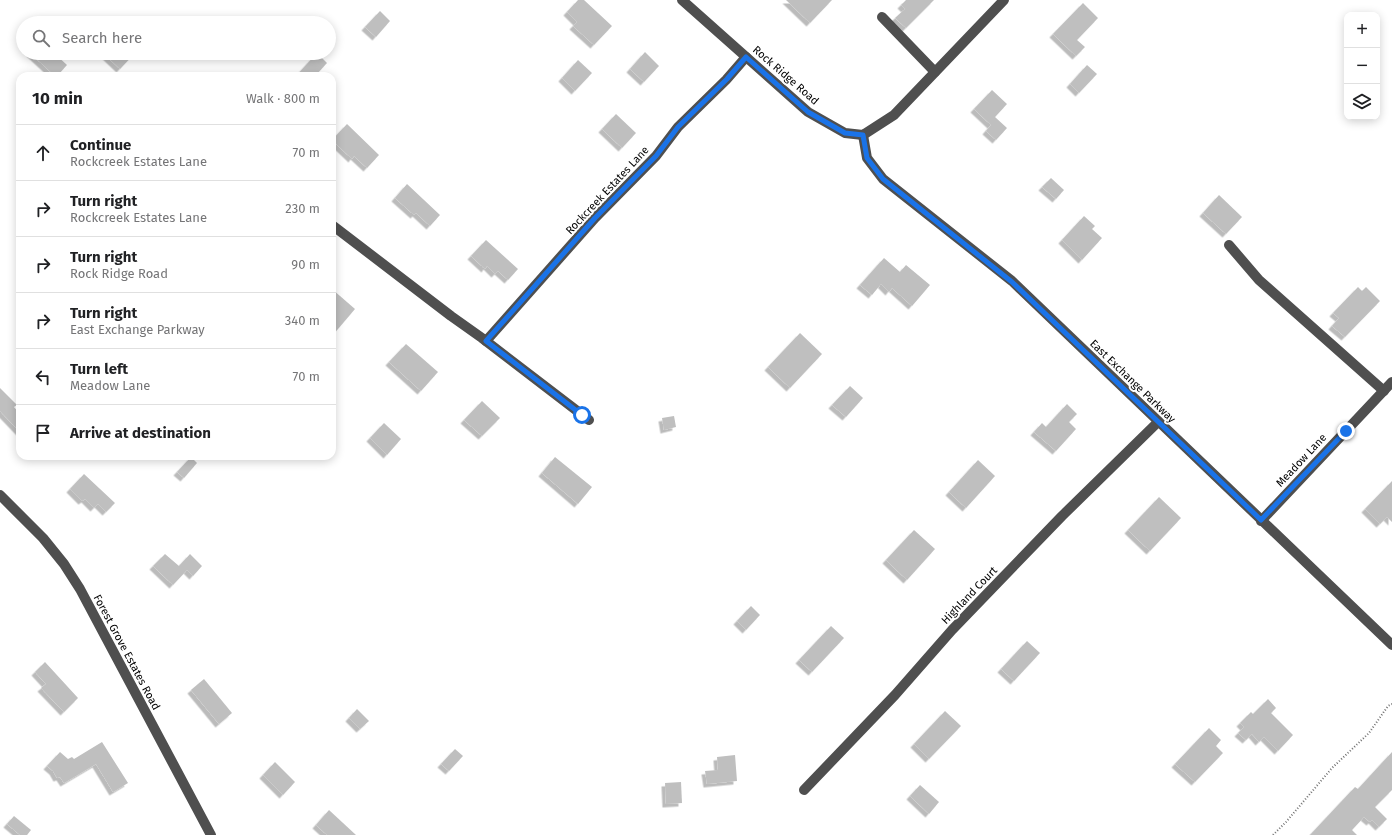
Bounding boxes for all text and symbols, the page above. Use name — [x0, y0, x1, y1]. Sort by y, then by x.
map controls — [1344, 12, 1380, 120]
button: + — [1344, 12, 1380, 48]
search box — [16, 16, 336, 60]
icon: search — [30, 27, 52, 49]
text: Search here — [62, 29, 142, 47]
street label: Rock Ridge Road — [750, 43, 821, 107]
button: − — [1344, 48, 1380, 84]
button: layers — [1344, 84, 1380, 120]
text: 10 min — [32, 88, 83, 109]
text: Walk · 800 m — [246, 91, 320, 106]
text: Continue — [70, 136, 131, 154]
icon: ahead — [32, 142, 54, 164]
street label: Rockcreek Estates Lane — [563, 144, 652, 237]
text: 70 m — [293, 145, 320, 160]
text: Rockcreek Estates Lane — [70, 154, 207, 169]
text: Turn right — [70, 192, 137, 210]
icon: right — [32, 198, 54, 220]
text: 230 m — [285, 201, 320, 216]
text: Rockcreek Estates Lane — [70, 210, 207, 225]
text: Turn right — [70, 248, 137, 266]
icon: right — [32, 254, 54, 276]
text: 90 m — [291, 257, 320, 272]
text: Rock Ridge Road — [70, 266, 168, 281]
text: Turn right — [70, 304, 137, 322]
icon: right — [32, 310, 54, 332]
text: 340 m — [285, 313, 320, 328]
text: East Exchange Parkway — [70, 322, 205, 337]
street label: East Exchange Parkway — [1087, 337, 1179, 426]
text: Turn left — [70, 360, 128, 378]
icon: left — [32, 366, 54, 388]
text: 70 m — [293, 369, 320, 384]
text: Meadow Lane — [70, 378, 150, 393]
route start — [573, 406, 591, 424]
icon: arrive — [32, 422, 54, 444]
route end — [1337, 422, 1355, 440]
text: Arrive at destination — [70, 424, 211, 442]
street label: Meadow Lane — [1273, 431, 1329, 490]
street label: Highland Court — [939, 564, 1000, 627]
street label: Forest Grove Estates Road — [91, 592, 163, 712]

